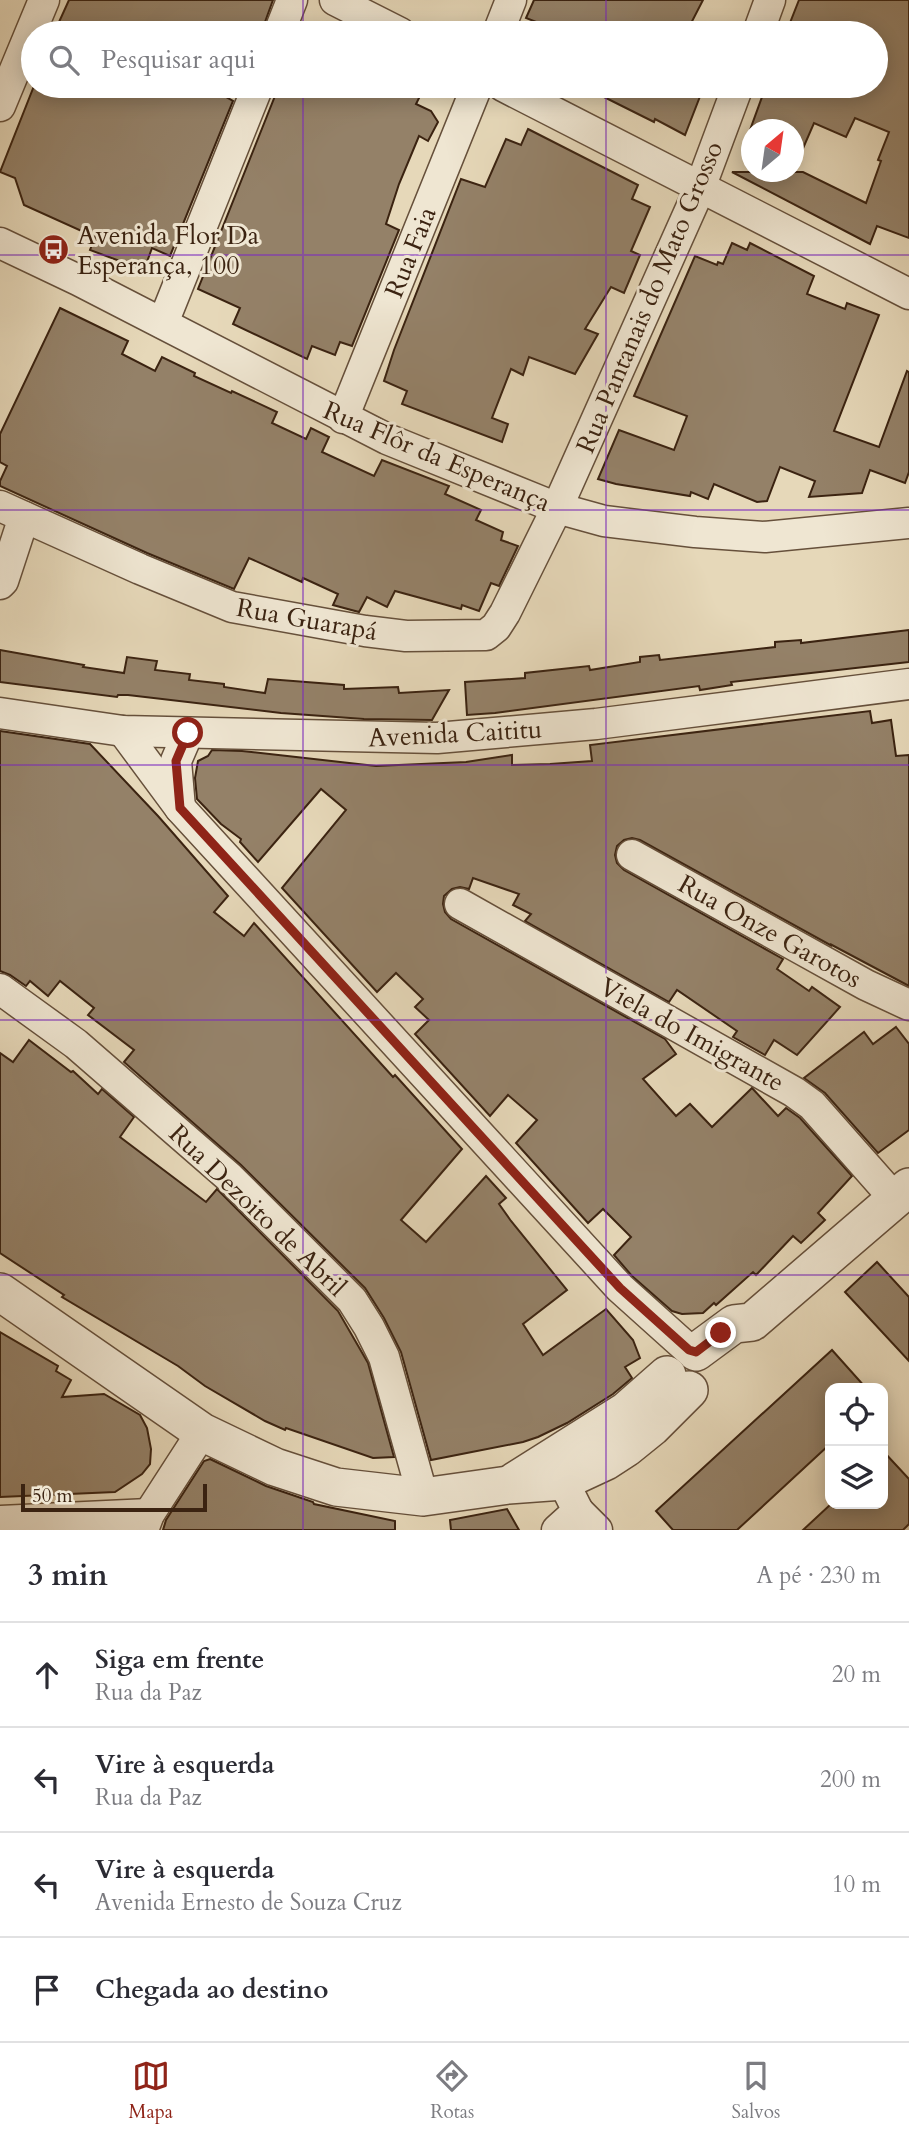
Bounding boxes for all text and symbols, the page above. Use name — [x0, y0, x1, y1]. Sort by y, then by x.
search box — [21, 21, 888, 98]
icon: search — [45, 41, 83, 79]
text: Pesquisar aqui — [101, 42, 256, 77]
north arrow — [741, 119, 804, 182]
street label: Rua Pantanais do Mato Grosso — [568, 136, 731, 459]
street label: Rua Faia — [376, 202, 445, 303]
place label: Avenida Flor Da Esperança, 100 — [77, 218, 259, 283]
bus stop icon: Avenida Flor Da Esperança, 100 — [37, 233, 71, 267]
street label: Rua Flôr da Esperança — [318, 393, 556, 520]
street label: Rua Guarapá — [234, 590, 380, 649]
street label: Avenida Caititu — [367, 711, 543, 756]
route start — [172, 717, 203, 748]
street label: Rua Onze Garotos — [672, 867, 868, 996]
street label: Viela do Imigrante — [593, 969, 790, 1100]
street label: Rua Dezoito de Abril — [161, 1116, 354, 1305]
route end — [705, 1317, 736, 1348]
map controls — [825, 1383, 888, 1509]
button: locate — [825, 1383, 888, 1446]
button: layers — [825, 1446, 888, 1509]
scale bar — [21, 1481, 206, 1513]
text: 50 m — [32, 1483, 73, 1509]
text: 3 min — [28, 1555, 108, 1596]
text: A pé · 230 m — [757, 1560, 881, 1591]
text: Siga em frente — [95, 1642, 264, 1677]
icon: ahead — [28, 1656, 66, 1694]
text: 20 m — [832, 1659, 881, 1690]
text: Rua da Paz — [95, 1677, 202, 1708]
text: Vire à esquerda — [95, 1747, 275, 1782]
icon: left — [28, 1761, 66, 1799]
text: 200 m — [820, 1764, 881, 1795]
text: Rua da Paz — [95, 1782, 202, 1813]
text: Vire à esquerda — [95, 1852, 275, 1887]
icon: left — [28, 1866, 66, 1904]
text: 10 m — [832, 1869, 881, 1900]
text: Avenida Ernesto de Souza Cruz — [95, 1887, 402, 1918]
icon: arrive — [28, 1971, 66, 2009]
text: Chegada ao destino — [95, 1972, 328, 2007]
tab: Mapa — [129, 2057, 173, 2125]
tab: Rotas — [430, 2057, 474, 2125]
tab: Salvos — [732, 2057, 780, 2125]

